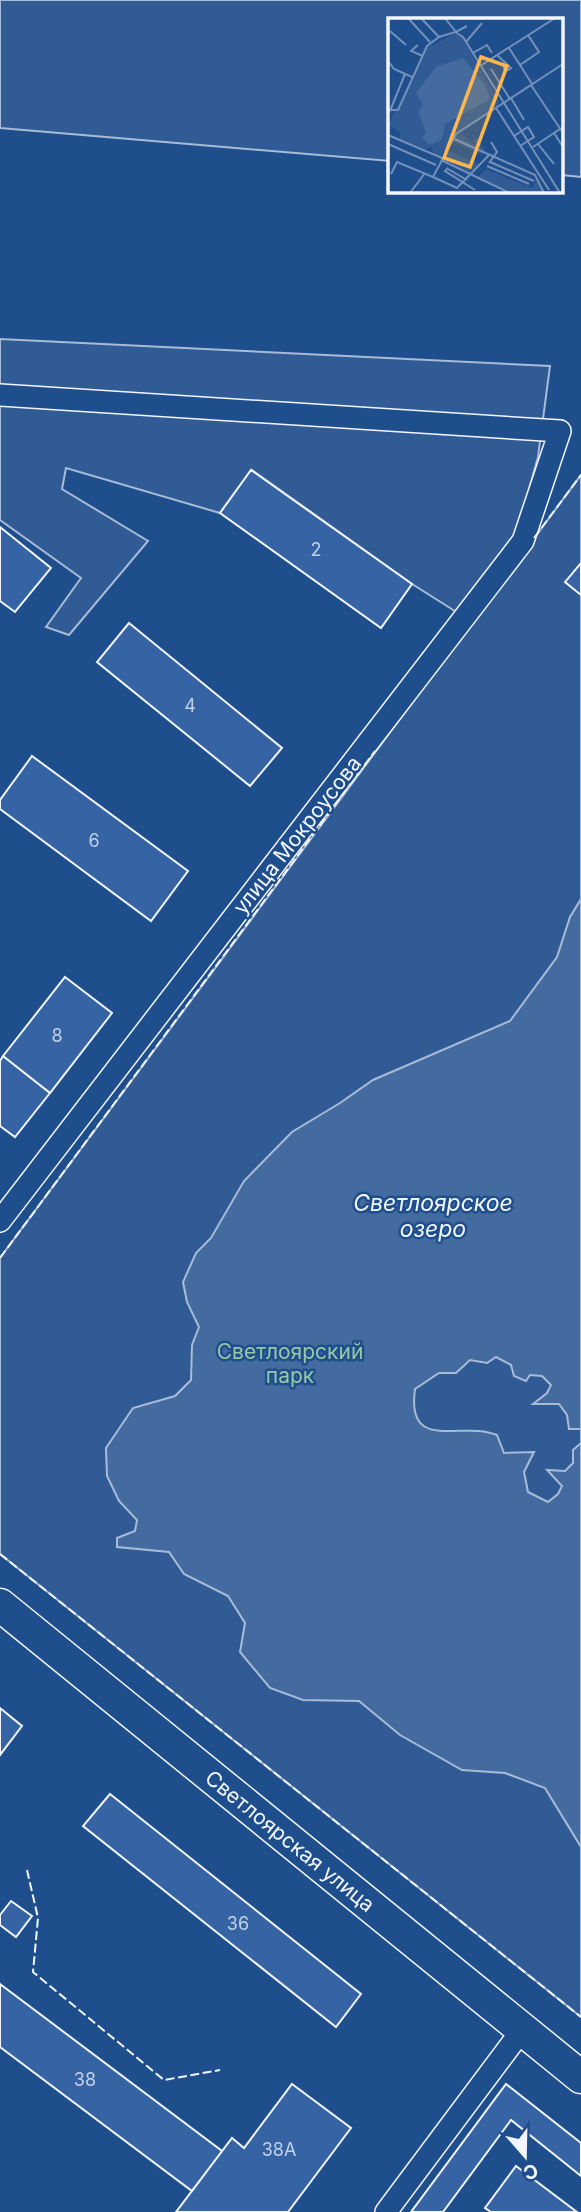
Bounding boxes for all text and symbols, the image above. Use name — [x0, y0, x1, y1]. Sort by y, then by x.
inset map — [388, 18, 564, 192]
house number: 2 — [311, 539, 321, 560]
house number: 4 — [184, 695, 196, 716]
street label: улица Мокроусова — [228, 751, 366, 919]
house number: 6 — [88, 830, 100, 851]
house number: 8 — [51, 1025, 63, 1046]
water label: Светлоярское озеро — [353, 1189, 513, 1243]
park label: Светлоярский парк — [217, 1339, 363, 1388]
street label: Светлоярская улица — [200, 1765, 380, 1917]
house number: 36 — [227, 1913, 249, 1934]
house number: 38 — [74, 2069, 96, 2090]
north arrow — [490, 2121, 560, 2191]
house number: 38А — [262, 2139, 296, 2160]
text: С — [520, 2158, 541, 2185]

